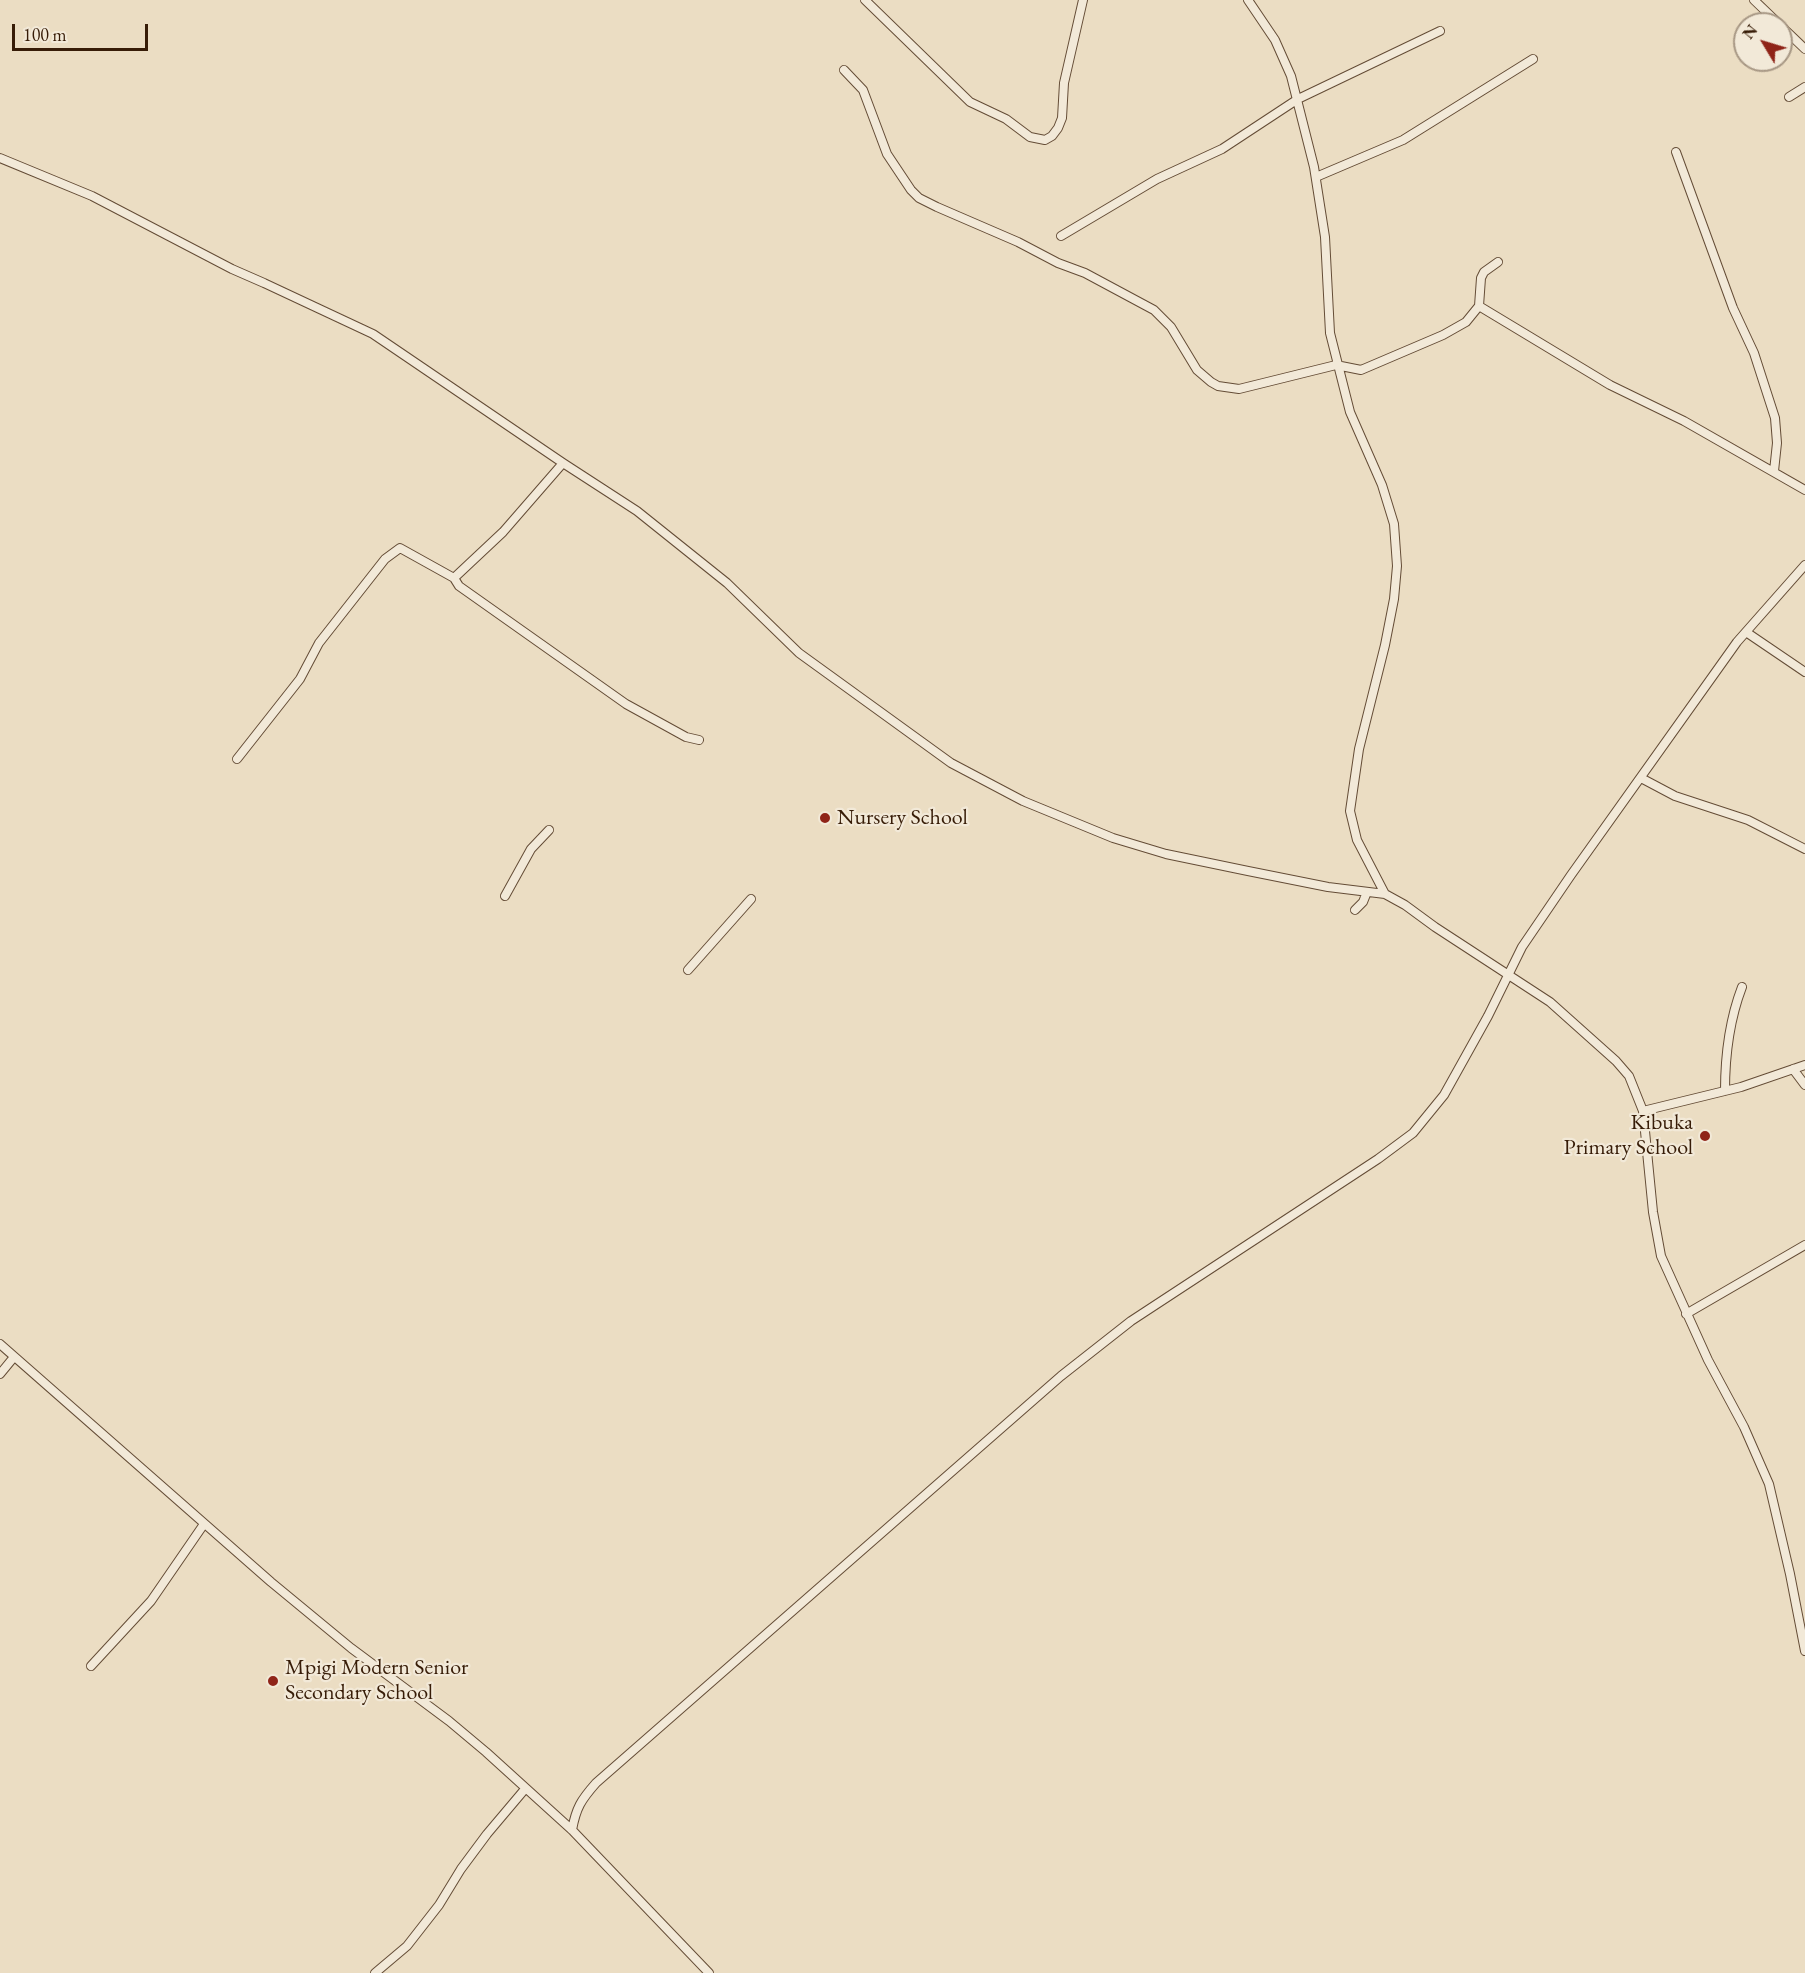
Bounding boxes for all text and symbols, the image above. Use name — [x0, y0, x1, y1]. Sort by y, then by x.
scale bar — [15, 12, 152, 50]
north arrow — [1733, 12, 1793, 72]
text: N — [1738, 20, 1762, 43]
text: 100 m — [23, 23, 67, 46]
place label: Nursery School — [837, 805, 968, 831]
marker: Nursery School — [818, 811, 832, 825]
place label: Kibuka Primary School — [1564, 1110, 1693, 1162]
marker: Kibuka Primary School — [1698, 1129, 1712, 1143]
place label: Mpigi Modern Senior Secondary School — [285, 1655, 468, 1706]
marker: Mpigi Modern Senior Secondary School — [266, 1674, 280, 1688]

